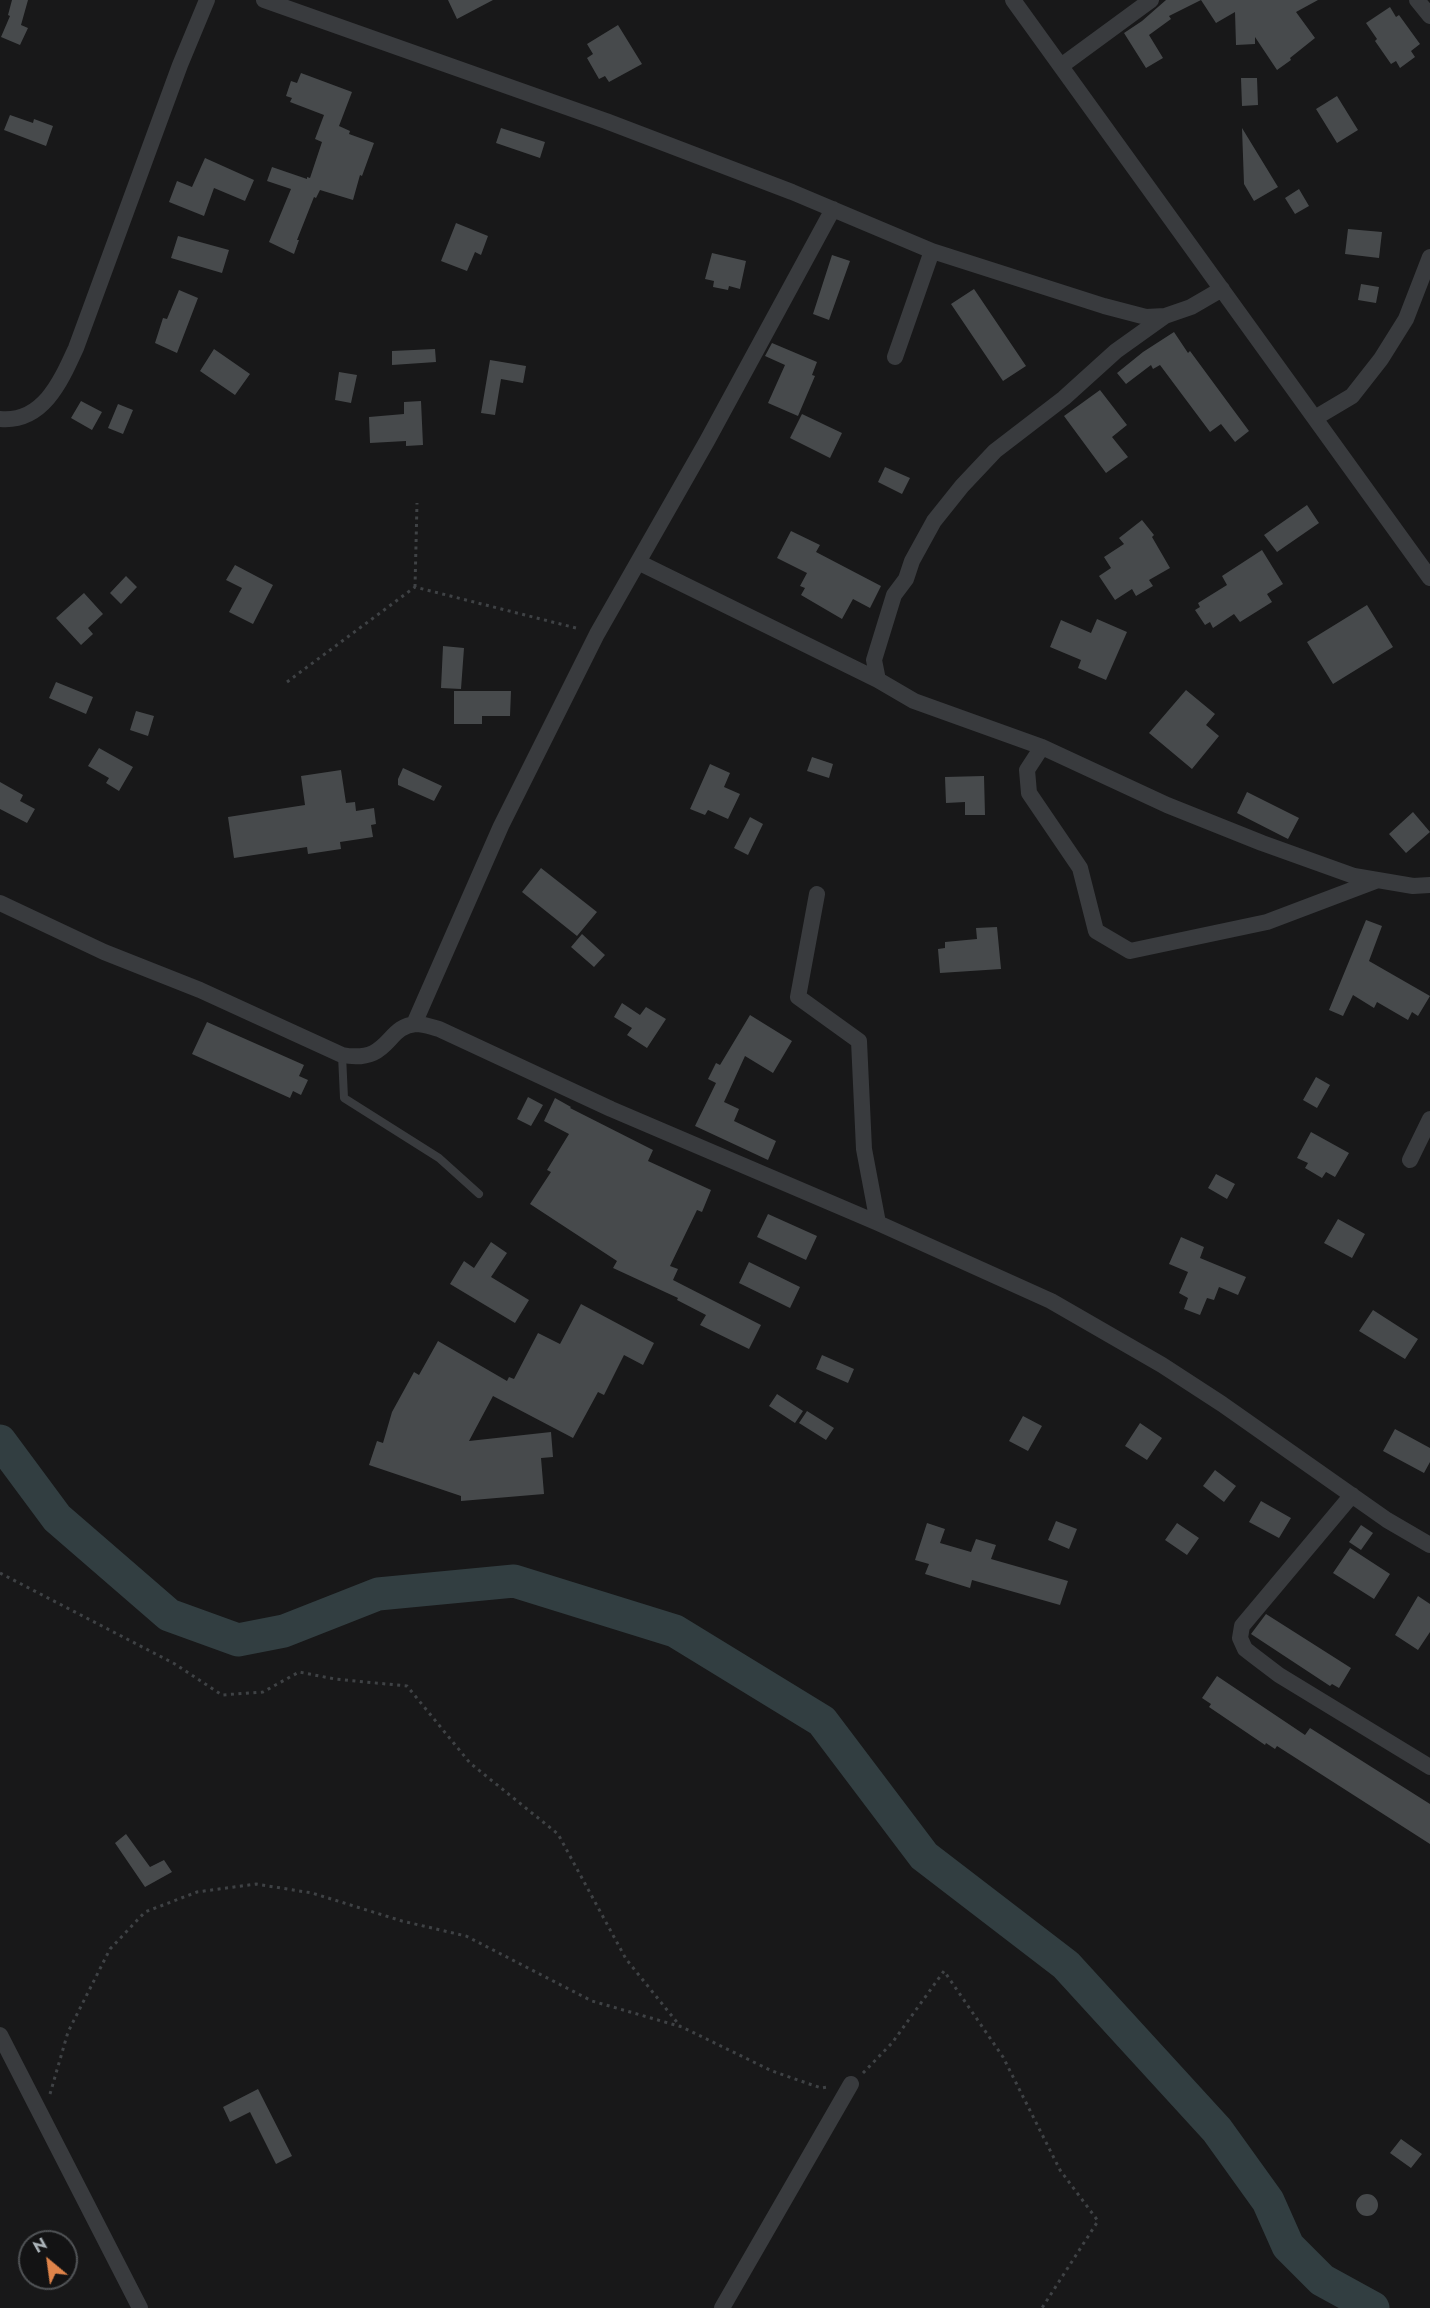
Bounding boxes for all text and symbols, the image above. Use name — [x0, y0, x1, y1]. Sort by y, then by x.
north arrow — [18, 2230, 78, 2290]
text: N — [29, 2232, 51, 2259]

